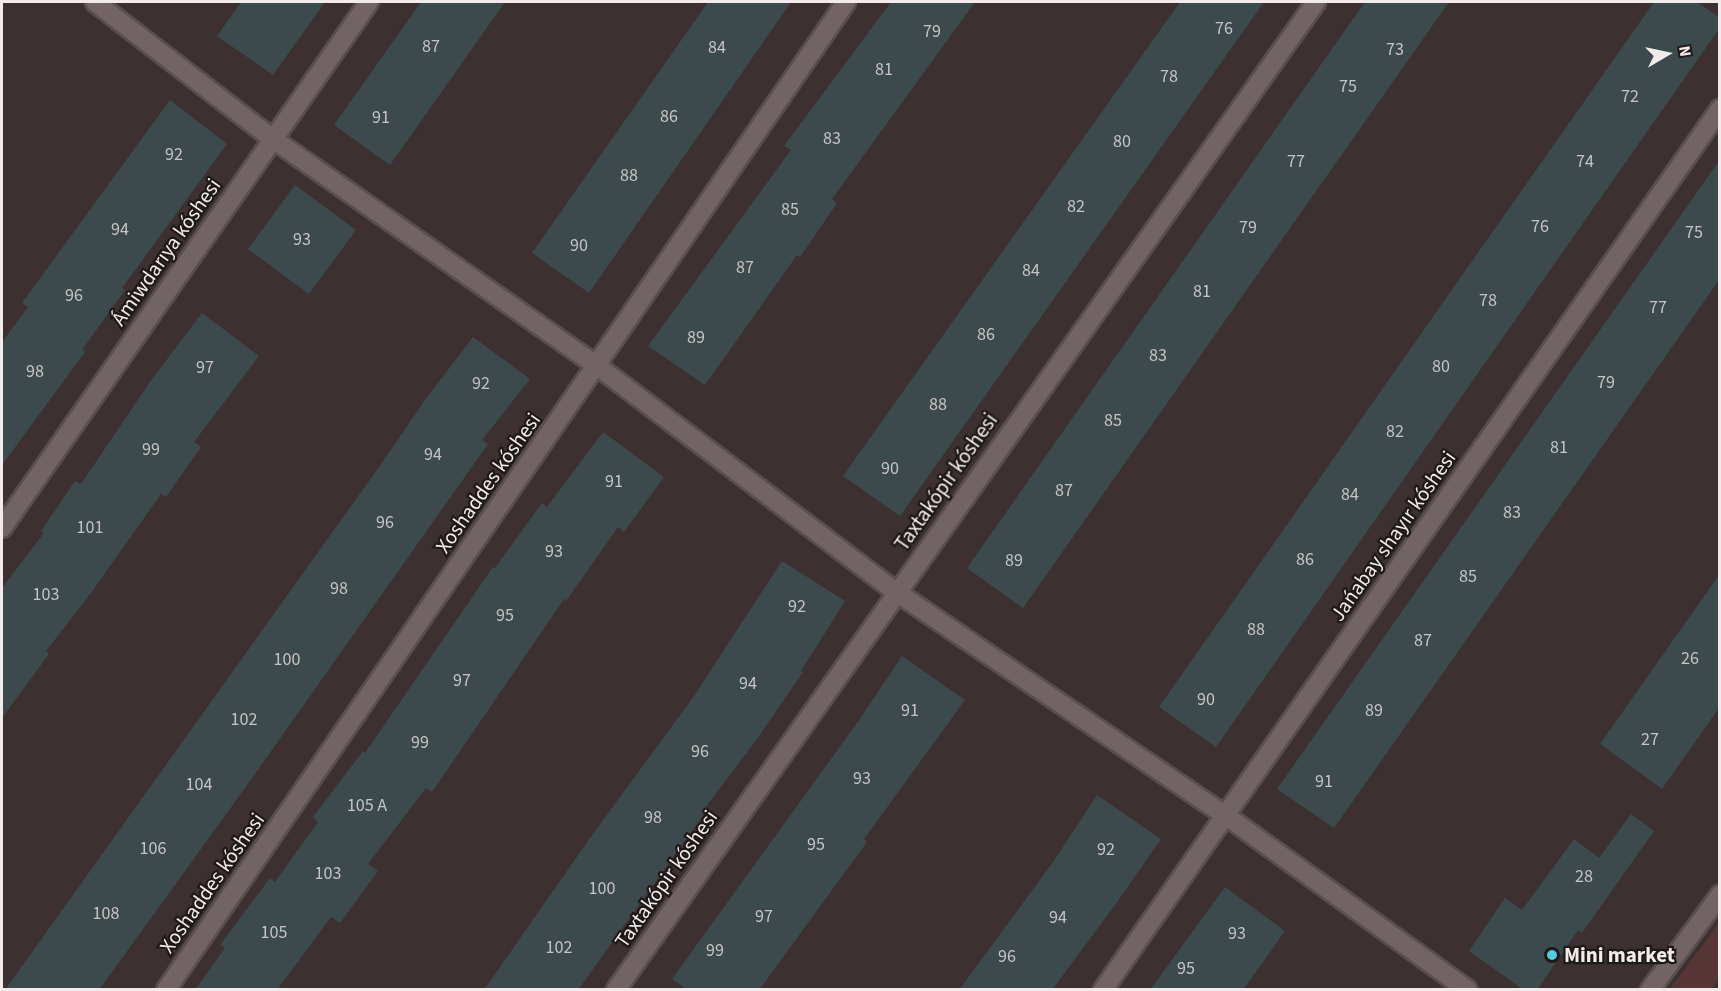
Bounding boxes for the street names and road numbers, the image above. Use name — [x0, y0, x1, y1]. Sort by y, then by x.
street label: Ámiwdarıya kóshesi — [106, 174, 226, 330]
street label: Xoshaddes kóshesi — [430, 408, 546, 558]
street label: Taxtakópir kóshesi — [889, 408, 1003, 556]
street label: Jańabay shayır kóshesi — [1325, 446, 1461, 626]
street label: Taxtakópir kóshesi — [609, 805, 723, 953]
street label: Xoshaddes kóshesi — [154, 808, 270, 958]

